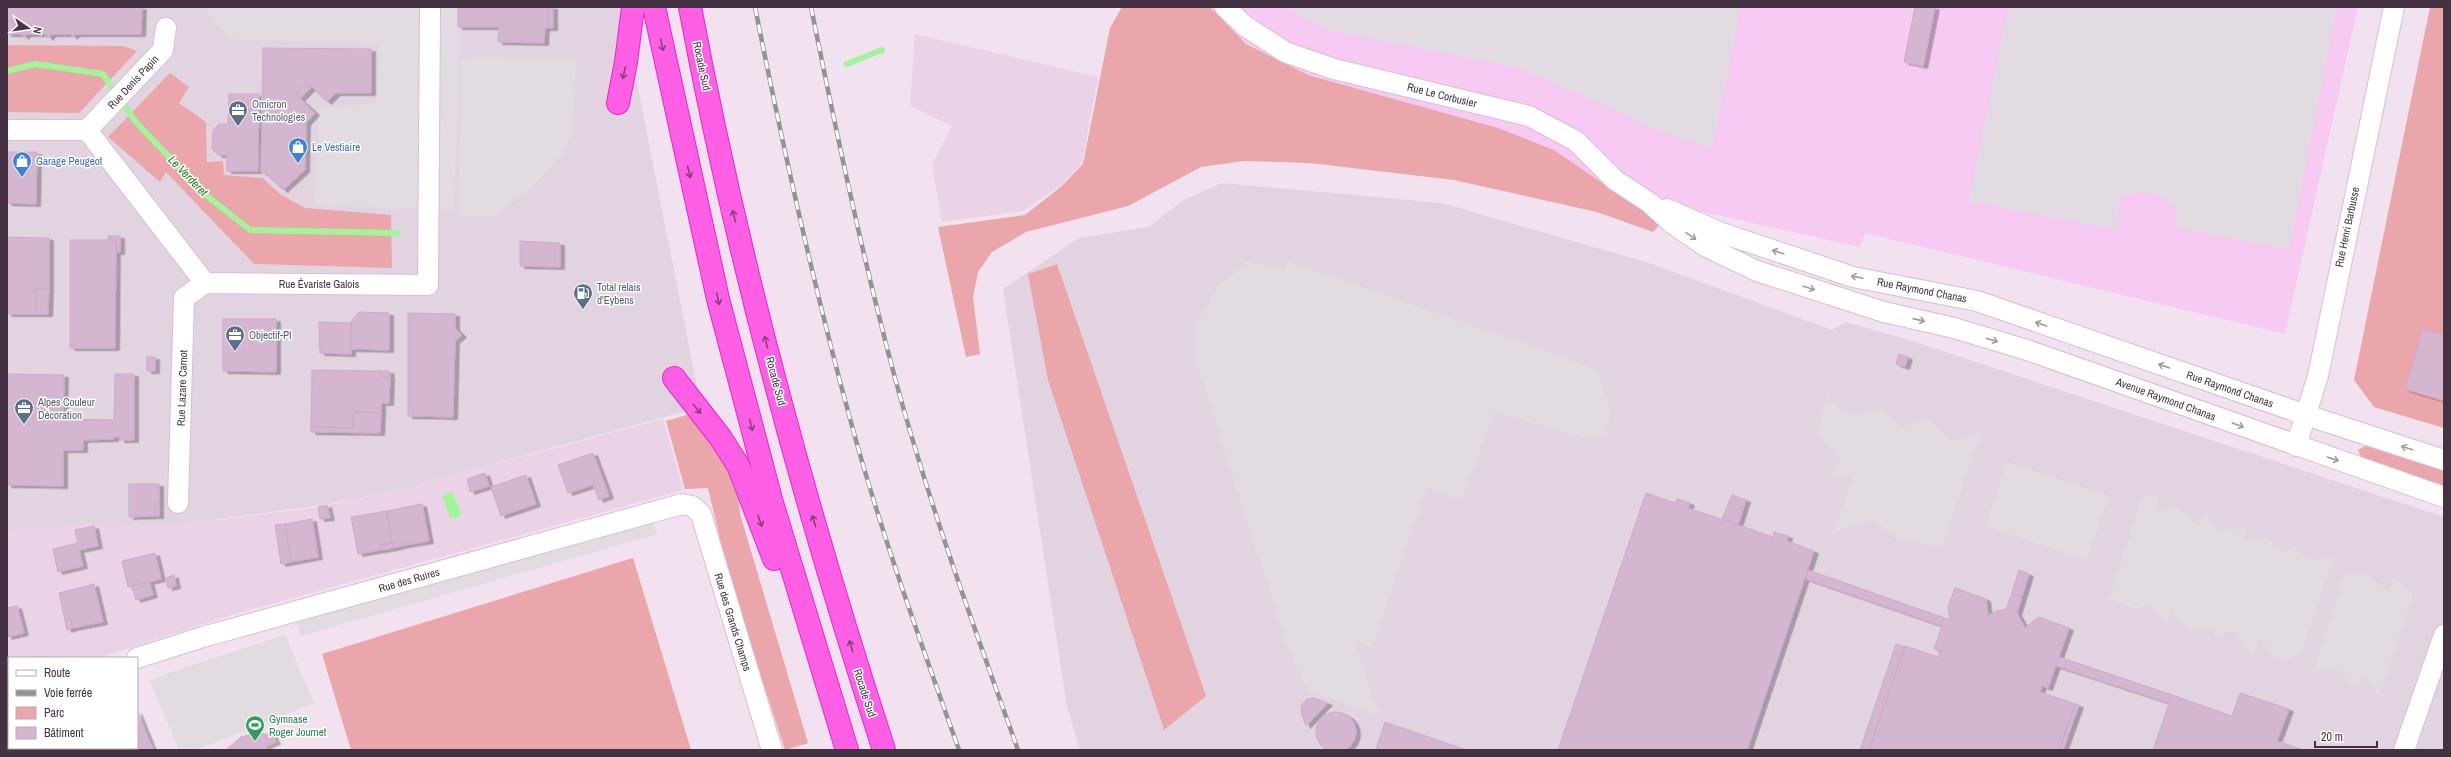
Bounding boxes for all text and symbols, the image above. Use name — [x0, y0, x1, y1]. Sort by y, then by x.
north arrow — [8, 8, 48, 48]
text: N — [30, 26, 45, 35]
one-way arrow — [658, 38, 666, 51]
street label: Rocade Sud — [690, 40, 714, 92]
street label: Rue Denis Papin — [104, 52, 162, 112]
one-way arrow — [619, 66, 627, 79]
street label: Rue Le Corbusier — [1406, 80, 1478, 110]
place label: Omicron Technologies — [252, 97, 306, 124]
office icon: Omicron Technologies — [227, 99, 249, 127]
shop icon: Le Vestiaire — [287, 136, 309, 164]
place label: Le Vestiaire — [312, 140, 360, 154]
shop icon: Garage Peugeot — [11, 150, 33, 178]
water label: Le Verderet — [165, 152, 212, 200]
place label: Garage Peugeot — [36, 154, 103, 168]
one-way arrow — [685, 165, 693, 178]
street label: Rue Henri Barbusse — [2332, 186, 2362, 268]
one-way arrow — [730, 209, 738, 222]
one-way arrow — [1685, 232, 1696, 240]
one-way arrow — [1773, 248, 1785, 256]
one-way arrow — [1851, 273, 1864, 281]
street label: Rue Raymond Chanas — [1876, 274, 1969, 306]
street label: Rue Évariste Galois — [279, 277, 360, 291]
place label: Total relais d'Eybens — [597, 280, 641, 307]
fuel station icon: Total relais d'Eybens — [572, 282, 594, 310]
one-way arrow — [1803, 285, 1816, 292]
one-way arrow — [715, 292, 723, 305]
one-way arrow — [1912, 317, 1925, 325]
one-way arrow — [2035, 319, 2047, 327]
office icon: Objectif-PI — [224, 324, 246, 352]
place label: Objectif-PI — [249, 328, 292, 342]
one-way arrow — [762, 336, 769, 349]
one-way arrow — [1985, 337, 1998, 344]
street label: Rue Lazare Carnot — [174, 349, 190, 426]
street label: Rocade Sud — [763, 355, 789, 407]
one-way arrow — [2157, 362, 2170, 369]
street label: Rue Raymond Chanas — [2185, 368, 2276, 411]
street label: Avenue Raymond Chanas — [2113, 374, 2218, 424]
place label: Alpes Couleur Décoration — [37, 395, 95, 422]
office icon: Alpes Couleur Décoration — [13, 397, 35, 425]
one-way arrow — [693, 404, 702, 414]
one-way arrow — [748, 418, 755, 431]
one-way arrow — [2231, 422, 2244, 429]
one-way arrow — [2400, 444, 2413, 451]
one-way arrow — [2327, 455, 2339, 463]
one-way arrow — [757, 515, 764, 528]
one-way arrow — [810, 515, 817, 528]
street label: Rue des Ruires — [377, 565, 442, 595]
street label: Rue des Grands Champs — [711, 571, 755, 673]
one-way arrow — [847, 640, 854, 653]
legend — [8, 657, 138, 749]
text: Route — [44, 665, 70, 681]
street label: Rocade Sud — [851, 667, 879, 719]
text: Voie ferrée — [44, 685, 92, 701]
text: Parc — [44, 705, 64, 721]
place label: Gymnase Roger Journet — [269, 712, 327, 739]
sports icon: Gymnase Roger Journet — [244, 714, 266, 742]
scale bar — [2315, 723, 2377, 749]
text: Bâtiment — [44, 725, 84, 741]
text: 20 m — [2321, 729, 2343, 745]

